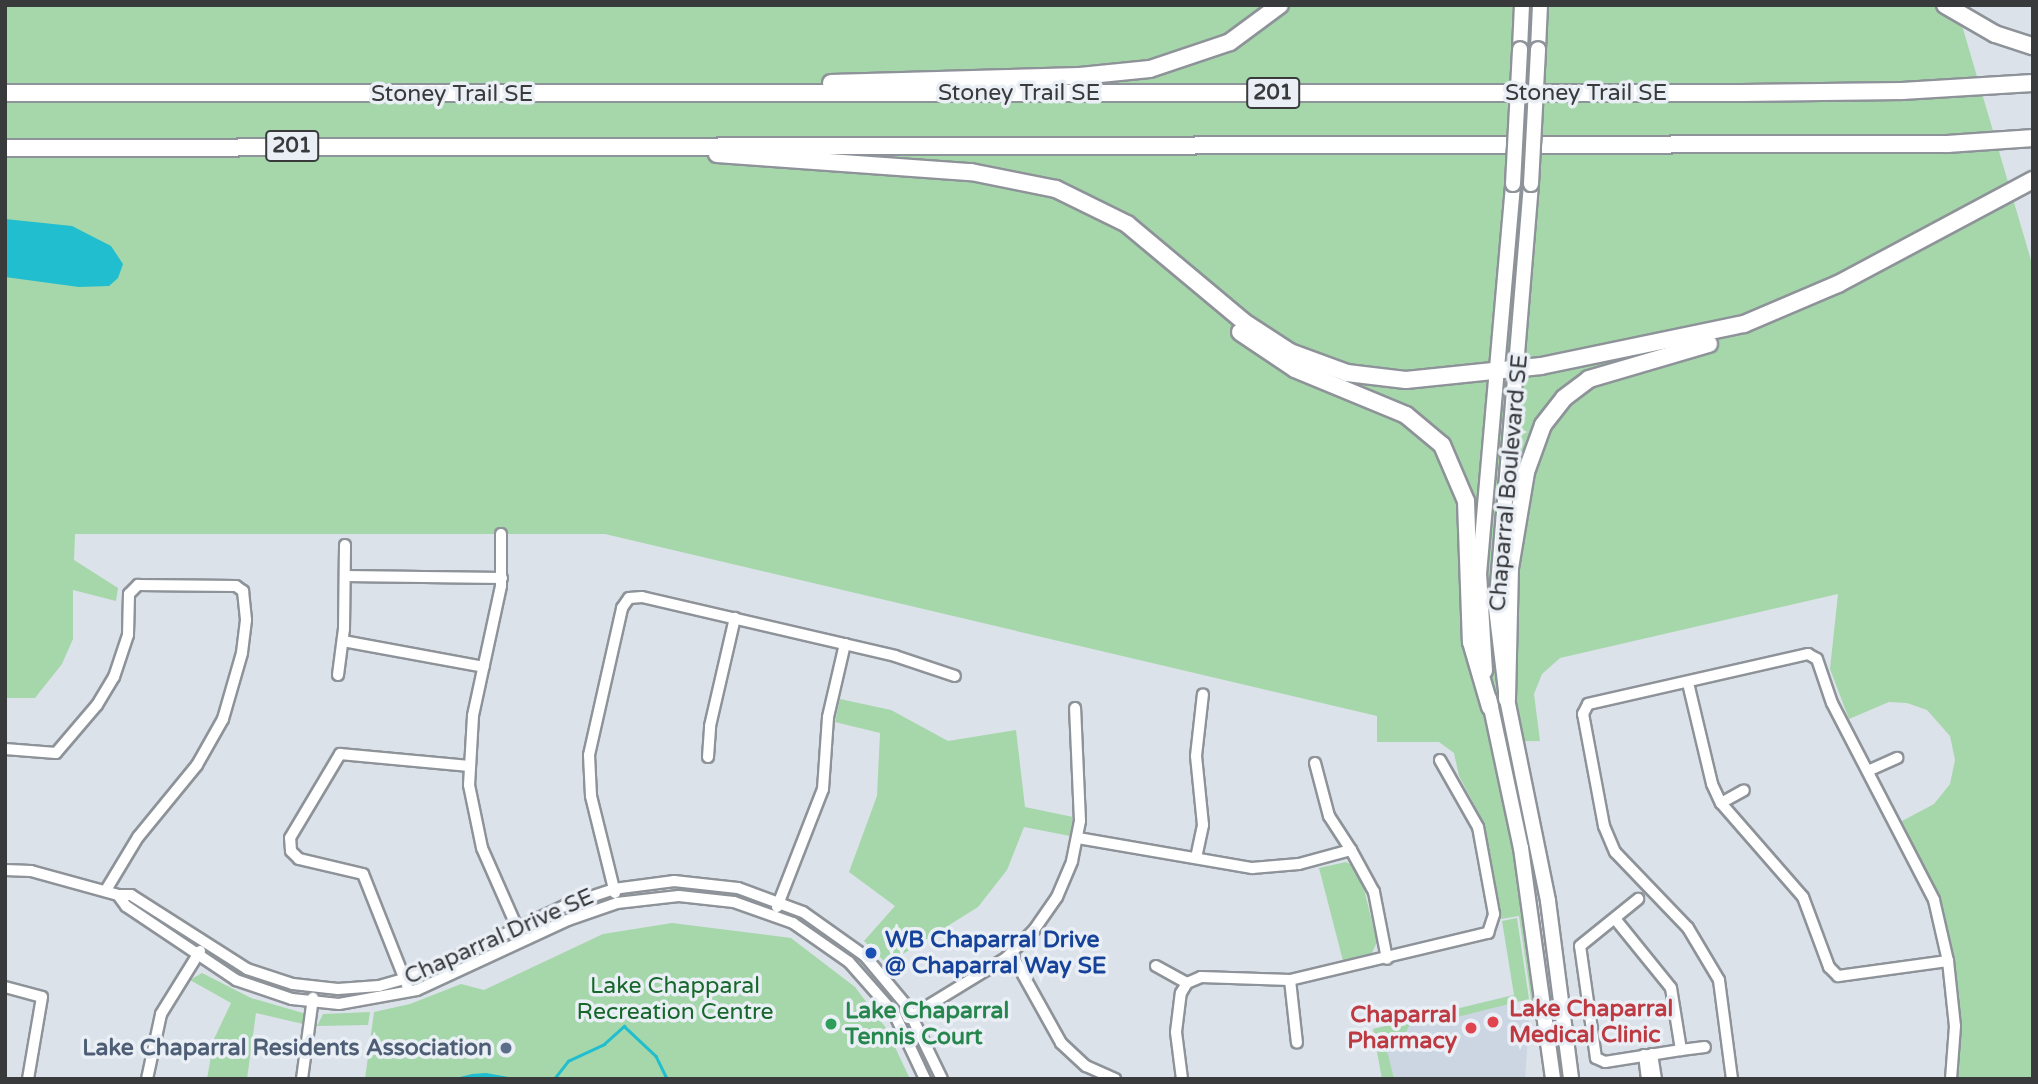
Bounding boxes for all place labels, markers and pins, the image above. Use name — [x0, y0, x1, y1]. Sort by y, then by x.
place label: WB Chaparral Drive @ Chaparral Way SE — [885, 926, 1106, 980]
marker: WB Chaparral Drive @ Chaparral Way SE — [863, 945, 879, 961]
place label: Lake Chaparral Medical Clinic — [1509, 995, 1673, 1049]
place label: Lake Chaparral Tennis Court — [845, 997, 1009, 1051]
place label: Chaparral Pharmacy — [1347, 1001, 1457, 1055]
marker: Lake Chaparral Medical Clinic — [1483, 1012, 1503, 1032]
marker: Lake Chaparral Tennis Court — [823, 1016, 839, 1032]
marker: Chaparral Pharmacy — [1463, 1020, 1479, 1036]
place label: Lake Chaparral Residents Association — [82, 1034, 492, 1062]
marker: Lake Chaparral Residents Association — [498, 1040, 514, 1056]

